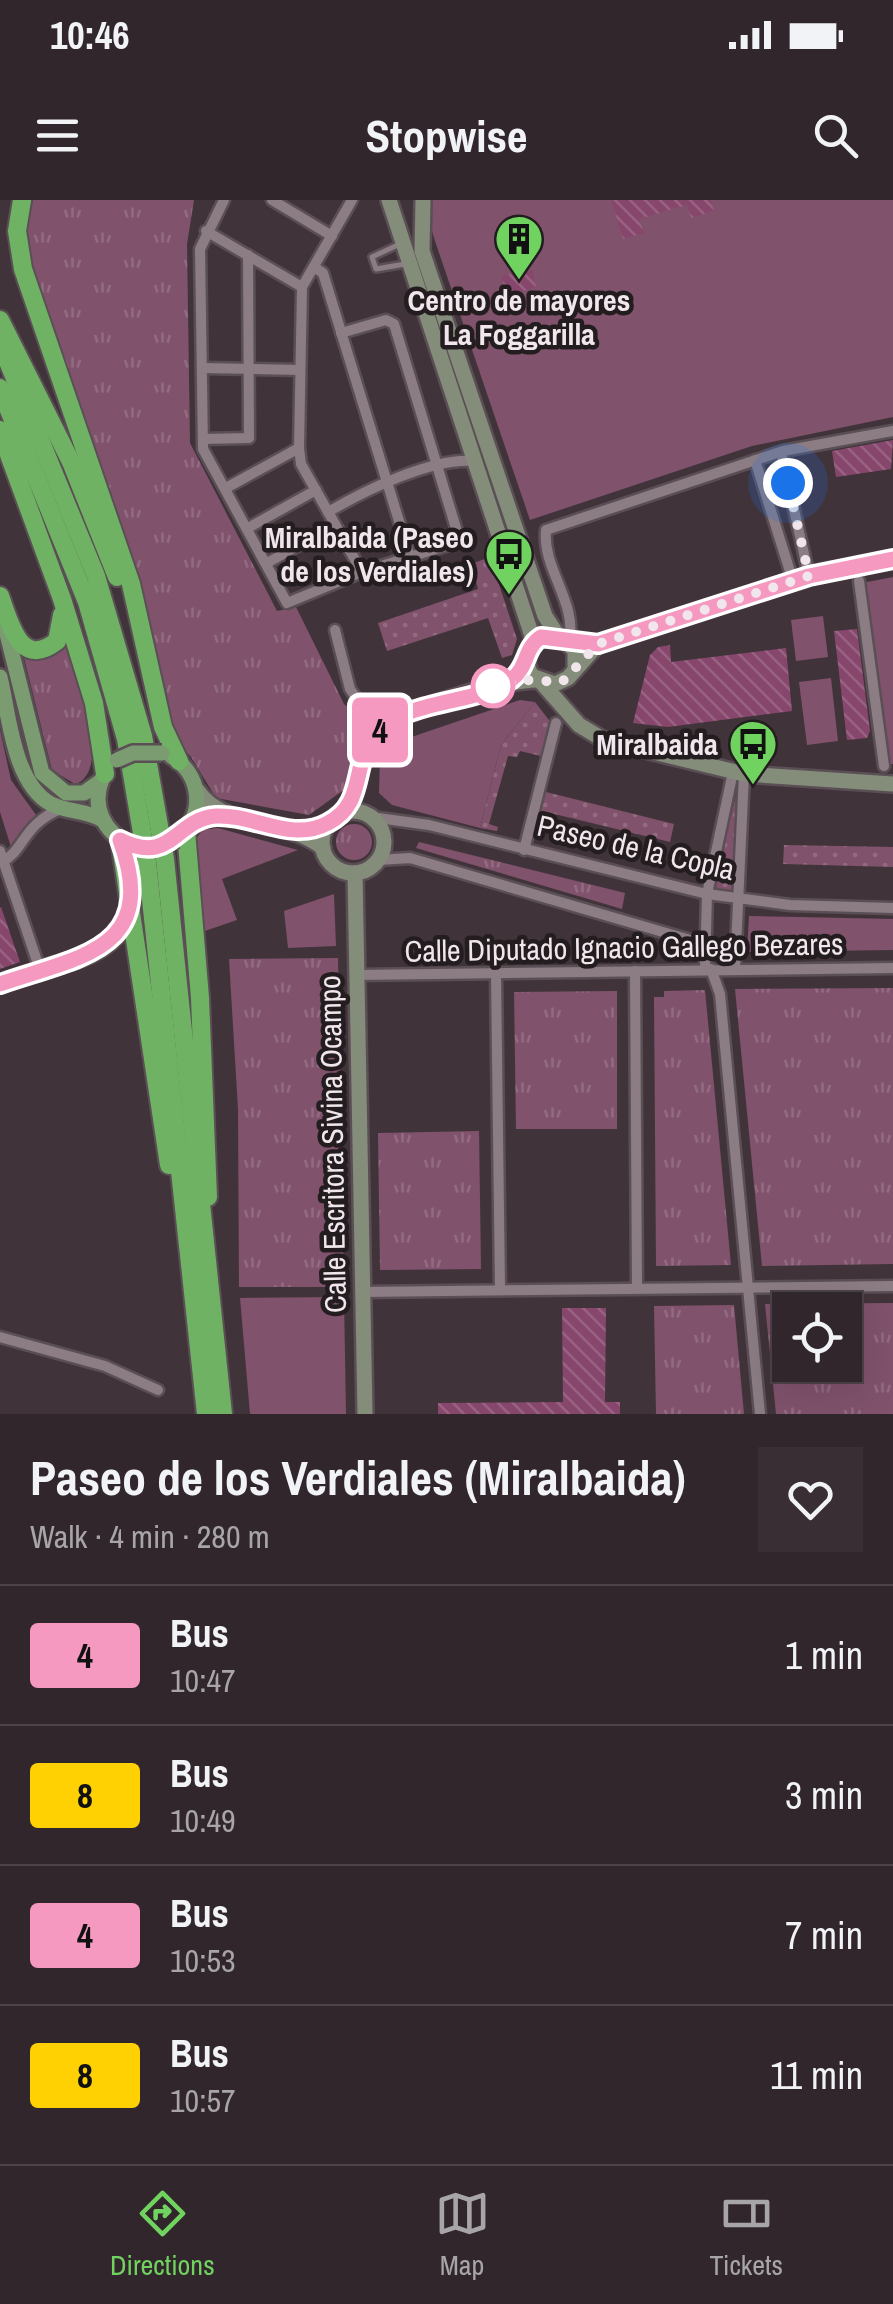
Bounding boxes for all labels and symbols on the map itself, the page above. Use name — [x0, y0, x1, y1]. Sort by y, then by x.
building icon: Centro de mayores La Foggarilla — [493, 213, 545, 281]
place label: Centro de mayores La Foggarilla — [408, 280, 630, 354]
your location — [763, 458, 813, 508]
place label: Miralbaida (Paseo de los Verdiales) — [265, 517, 474, 591]
bus stop icon: Miralbaida (Paseo de los Verdiales) — [483, 528, 535, 596]
unlabelled marker — [472, 665, 514, 707]
line badge: 4 — [348, 698, 412, 762]
bus stop icon: Miralbaida — [727, 718, 779, 786]
place label: Miralbaida — [596, 724, 718, 764]
street label: Paseo de la Copla — [534, 805, 739, 889]
street label: Calle Diputado Ignacio Gallego Bezares — [404, 923, 844, 971]
street label: Calle Escritora Sivina Ocampo — [309, 975, 355, 1313]

